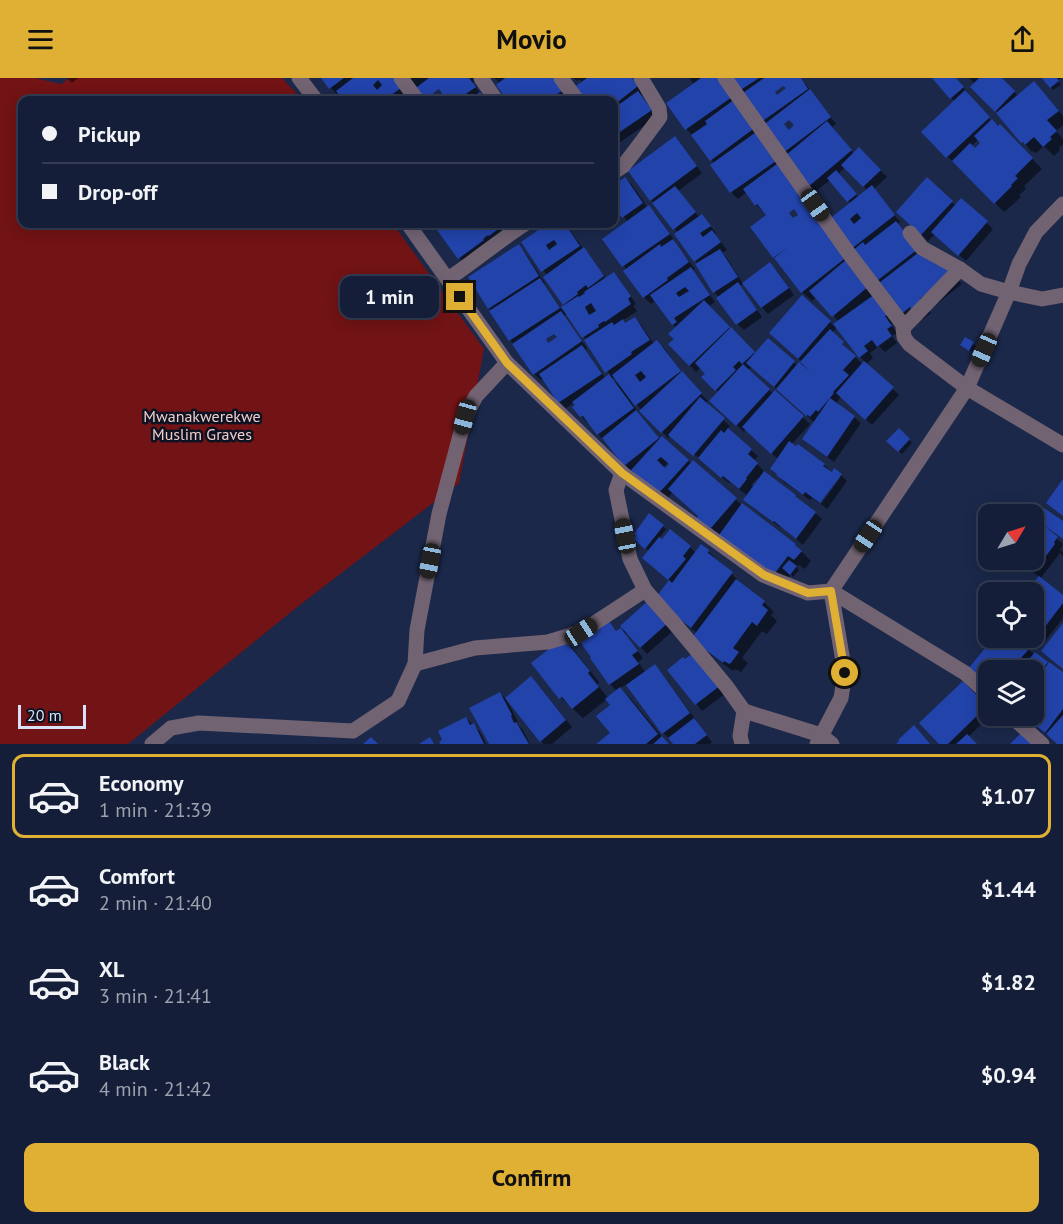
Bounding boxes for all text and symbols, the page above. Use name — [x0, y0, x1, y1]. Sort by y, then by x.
text: Movio — [496, 22, 567, 56]
icon: menu — [24, 23, 57, 56]
icon: share — [1006, 23, 1039, 56]
text: Pickup — [78, 120, 141, 148]
text: Drop-off — [78, 178, 157, 206]
car — [797, 185, 833, 225]
callout: 1 min — [340, 276, 439, 318]
route end — [446, 283, 473, 310]
text: 1 min — [365, 284, 414, 310]
car — [968, 330, 1000, 370]
car — [452, 397, 478, 437]
park label: Mwanakwerekwe Muslim Graves — [143, 406, 261, 444]
north arrow — [978, 504, 1044, 570]
map controls — [978, 504, 1044, 726]
car — [850, 516, 886, 556]
car — [613, 517, 637, 555]
car — [418, 542, 442, 580]
button: locate — [978, 582, 1044, 648]
car — [561, 615, 601, 649]
route start — [831, 659, 858, 686]
button: layers — [978, 660, 1044, 726]
scale bar — [18, 702, 86, 730]
text: 20 m — [27, 705, 62, 725]
icon: car — [27, 769, 81, 823]
text: Economy — [99, 769, 183, 797]
text: $1.07 — [981, 782, 1036, 810]
text: 1 min · 21:39 — [99, 797, 212, 823]
icon: car — [27, 862, 81, 916]
text: Comfort — [99, 862, 175, 890]
text: $1.44 — [981, 875, 1036, 903]
text: 2 min · 21:40 — [99, 890, 212, 916]
icon: car — [27, 955, 81, 1009]
text: XL — [99, 955, 124, 983]
text: $1.82 — [981, 968, 1036, 996]
text: 3 min · 21:41 — [99, 983, 212, 1009]
icon: car — [27, 1048, 81, 1102]
text: Black — [99, 1048, 150, 1076]
text: $0.94 — [981, 1061, 1036, 1089]
text: 4 min · 21:42 — [99, 1076, 212, 1102]
button: Confirm — [24, 1143, 1039, 1212]

